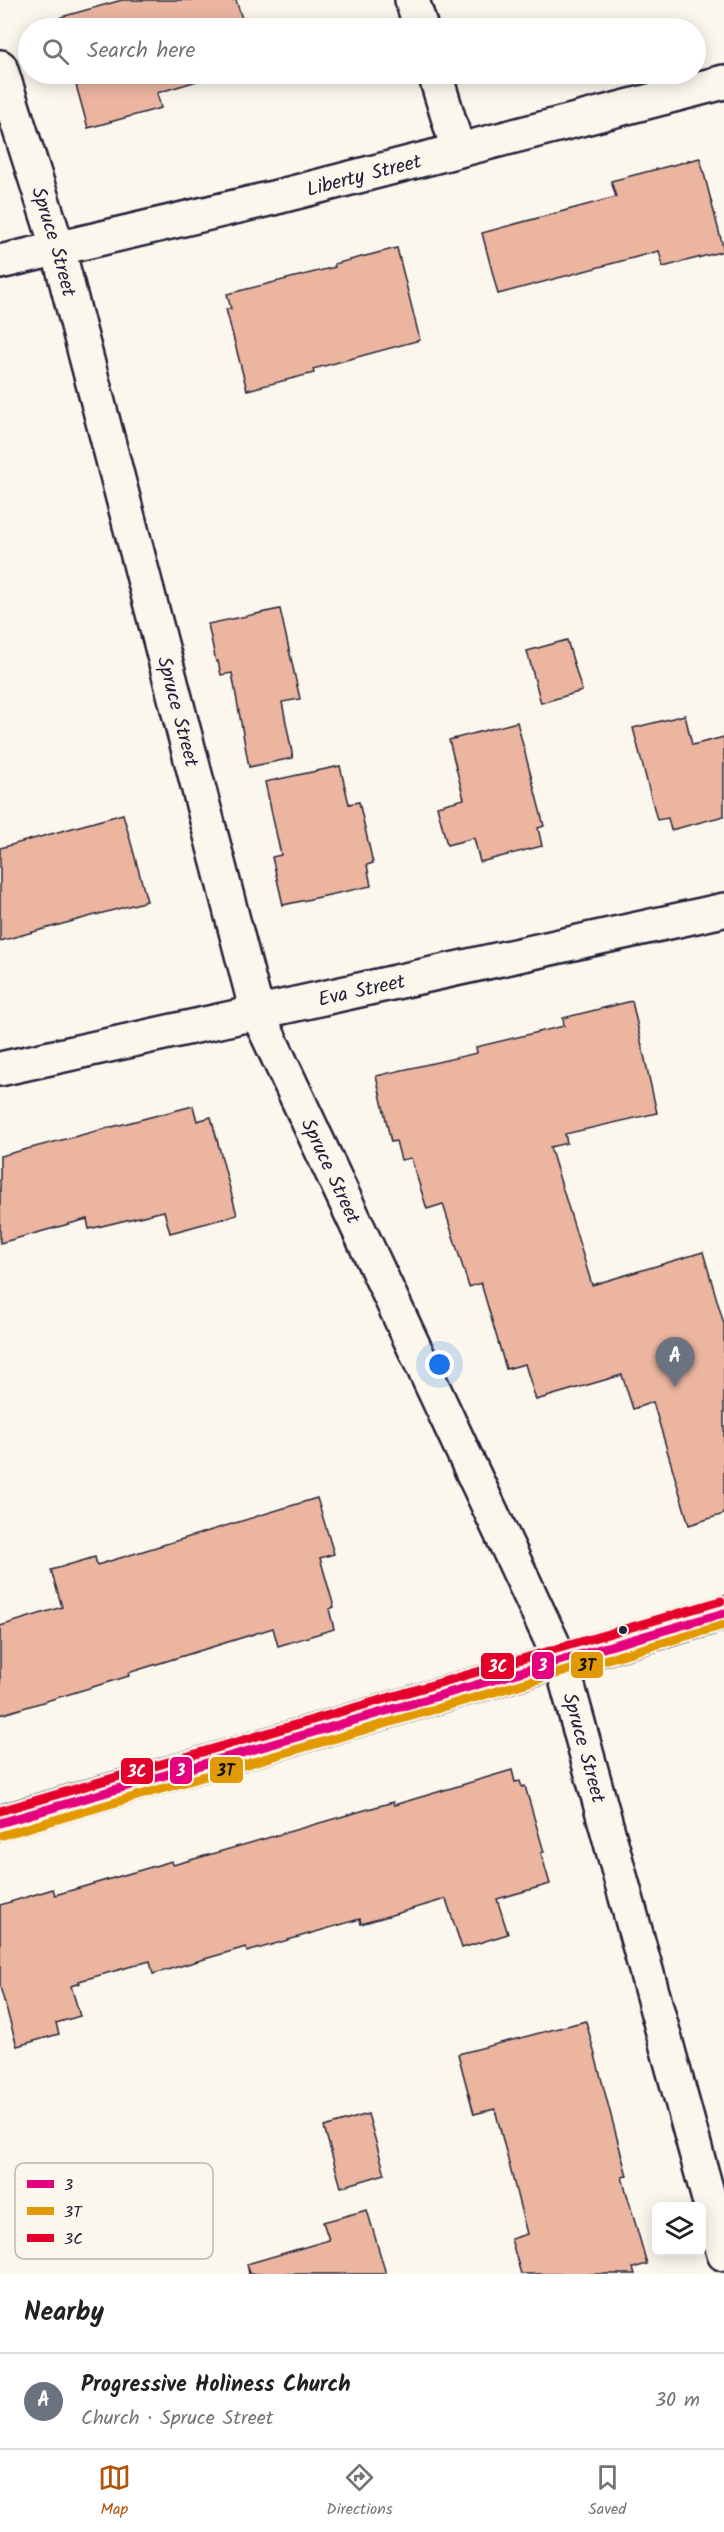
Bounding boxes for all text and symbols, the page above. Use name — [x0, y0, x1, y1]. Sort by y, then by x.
search box — [18, 18, 706, 84]
text: Search here — [87, 34, 195, 69]
icon: search — [39, 35, 72, 68]
street label: Liberty Street — [303, 146, 425, 207]
street label: Spruce Street — [21, 183, 84, 301]
street label: Spruce Street — [147, 653, 207, 771]
street label: Eva Street — [315, 966, 409, 1017]
street label: Spruce Street — [291, 1114, 368, 1230]
pin: A — [656, 1338, 694, 1387]
your location — [425, 1350, 454, 1379]
unlabelled marker — [617, 1624, 629, 1636]
line badge: 3 — [531, 1651, 555, 1680]
line badge: 3T — [570, 1651, 604, 1679]
line badge: 3C — [480, 1652, 515, 1680]
text: 3 — [538, 1654, 548, 1679]
text: 3T — [577, 1654, 597, 1679]
text: 3C — [488, 1655, 507, 1680]
street label: Spruce Street — [552, 1689, 613, 1807]
line badge: 3 — [169, 1756, 193, 1785]
line badge: 3T — [209, 1756, 244, 1784]
line badge: 3C — [120, 1757, 154, 1785]
text: 3 — [176, 1759, 186, 1784]
text: 3T — [216, 1759, 236, 1784]
text: 3C — [127, 1760, 146, 1785]
legend — [15, 2163, 213, 2259]
text: 3 — [64, 2173, 73, 2198]
text: 3T — [64, 2200, 83, 2225]
map controls — [652, 2202, 706, 2256]
button: layers — [652, 2202, 706, 2256]
text: 3C — [64, 2227, 83, 2252]
text: Nearby — [24, 2292, 104, 2334]
text: Progressive Holiness Church — [81, 2368, 351, 2403]
text: A — [37, 2385, 50, 2417]
text: 30 m — [655, 2385, 700, 2417]
text: Church · Spruce Street — [81, 2403, 273, 2435]
tab: Map — [98, 2461, 131, 2522]
tab: Directions — [326, 2461, 393, 2522]
tab: Saved — [588, 2461, 626, 2522]

